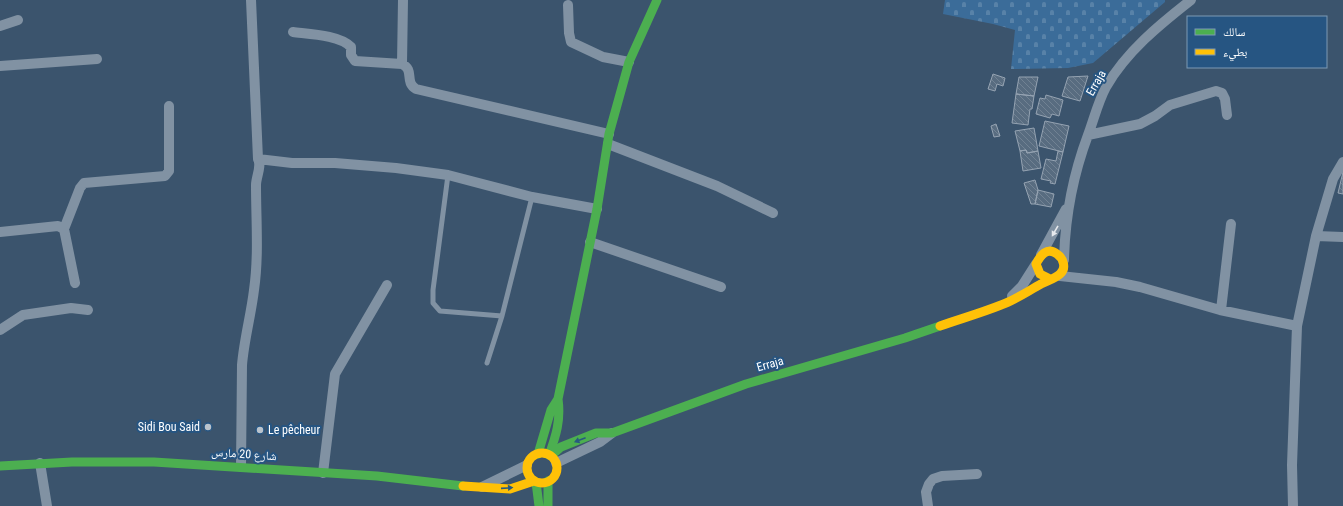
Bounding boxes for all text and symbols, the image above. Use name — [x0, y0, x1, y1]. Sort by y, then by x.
legend — [1187, 16, 1327, 68]
text: سالك — [1223, 25, 1245, 39]
text: بطيء — [1223, 45, 1247, 62]
street label: Erraja — [1083, 67, 1109, 98]
one-way arrow — [1051, 225, 1058, 237]
street label: Erraja — [755, 353, 785, 374]
place label: Sidi Bou Said — [138, 420, 200, 434]
marker: Sidi Bou Said — [203, 422, 213, 432]
place label: Le pêcheur — [268, 423, 320, 437]
marker: Le pêcheur — [255, 425, 265, 435]
one-way arrow — [573, 437, 585, 443]
street label: شارع 20 مارس — [211, 445, 277, 464]
one-way arrow — [501, 485, 514, 491]

